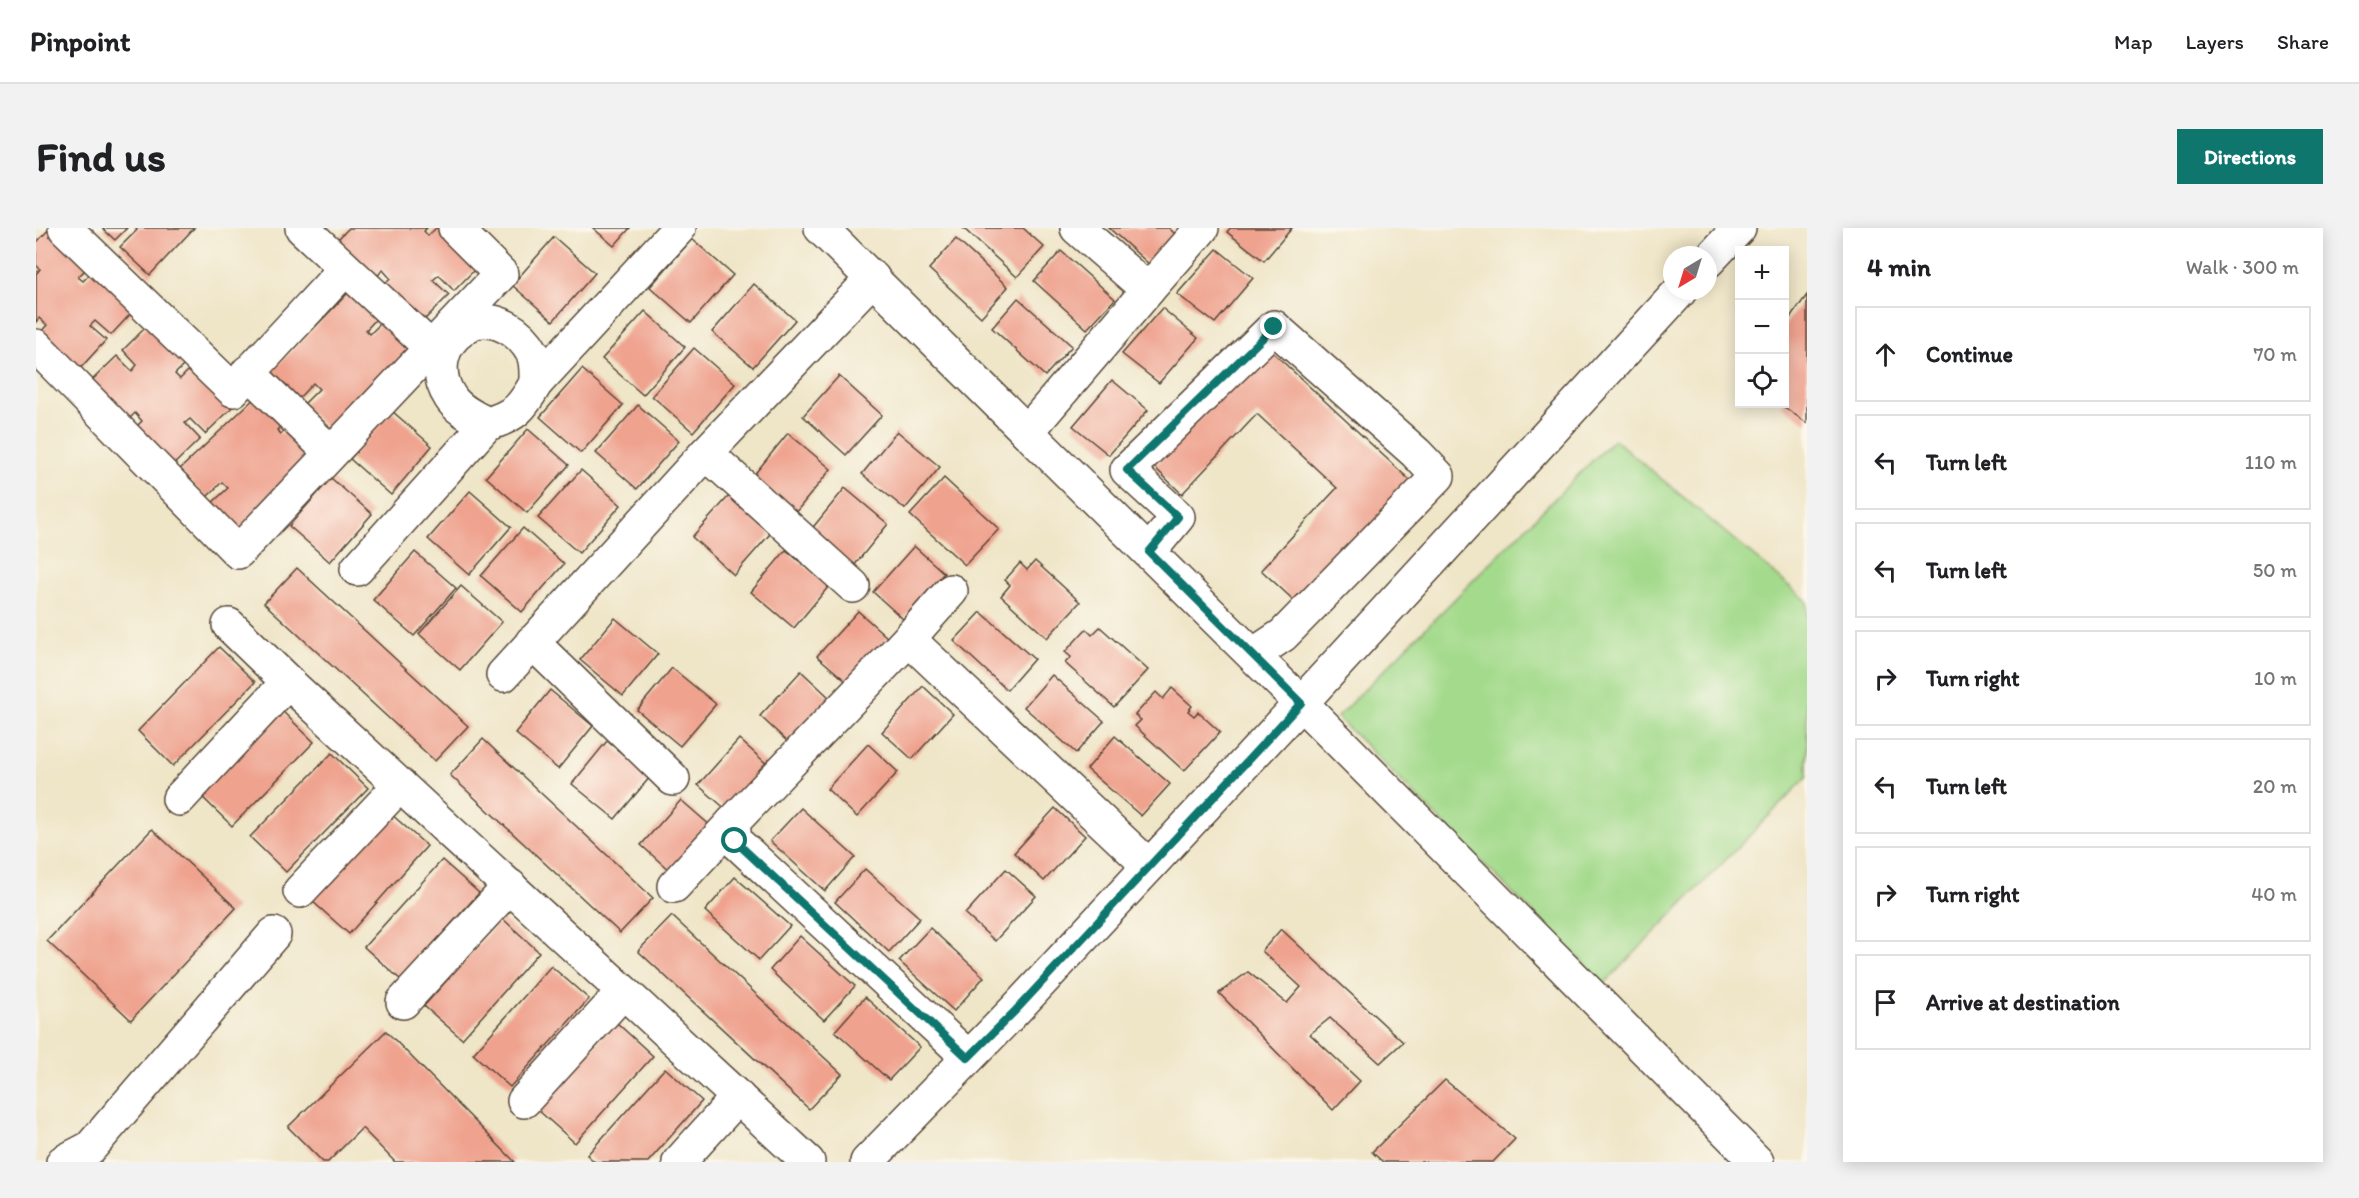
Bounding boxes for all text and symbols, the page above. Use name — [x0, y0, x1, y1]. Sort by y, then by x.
text: Pinpoint — [30, 24, 131, 58]
text: Map — [2114, 29, 2153, 54]
text: Layers — [2186, 29, 2244, 54]
text: Share — [2277, 29, 2329, 54]
button: Directions — [2177, 129, 2323, 184]
text: Find us — [36, 131, 166, 182]
north arrow — [1663, 246, 1717, 300]
map controls — [1735, 246, 1789, 408]
button: + — [1735, 246, 1789, 300]
text: 4 min — [1867, 251, 1931, 283]
text: Walk · 300 m — [2186, 255, 2299, 279]
button: − — [1735, 300, 1789, 354]
route end — [1260, 313, 1286, 339]
icon: ahead — [1869, 338, 1902, 371]
text: Continue — [1926, 341, 2013, 368]
text: 70 m — [2253, 342, 2297, 366]
button: locate — [1735, 354, 1789, 408]
icon: left — [1869, 446, 1902, 479]
text: Turn left — [1926, 449, 2007, 476]
text: 110 m — [2245, 450, 2297, 474]
icon: left — [1869, 554, 1902, 587]
text: Turn left — [1926, 557, 2007, 584]
text: 50 m — [2253, 558, 2297, 582]
icon: right — [1869, 662, 1902, 695]
text: Turn right — [1926, 665, 2020, 692]
text: 10 m — [2254, 666, 2297, 690]
icon: left — [1869, 770, 1902, 803]
text: Turn left — [1926, 773, 2007, 800]
text: 20 m — [2253, 774, 2297, 798]
route start — [721, 827, 747, 853]
icon: right — [1869, 878, 1902, 911]
text: Turn right — [1926, 881, 2020, 908]
text: 40 m — [2251, 882, 2297, 906]
icon: arrive — [1869, 986, 1902, 1019]
text: Arrive at destination — [1926, 989, 2120, 1016]

